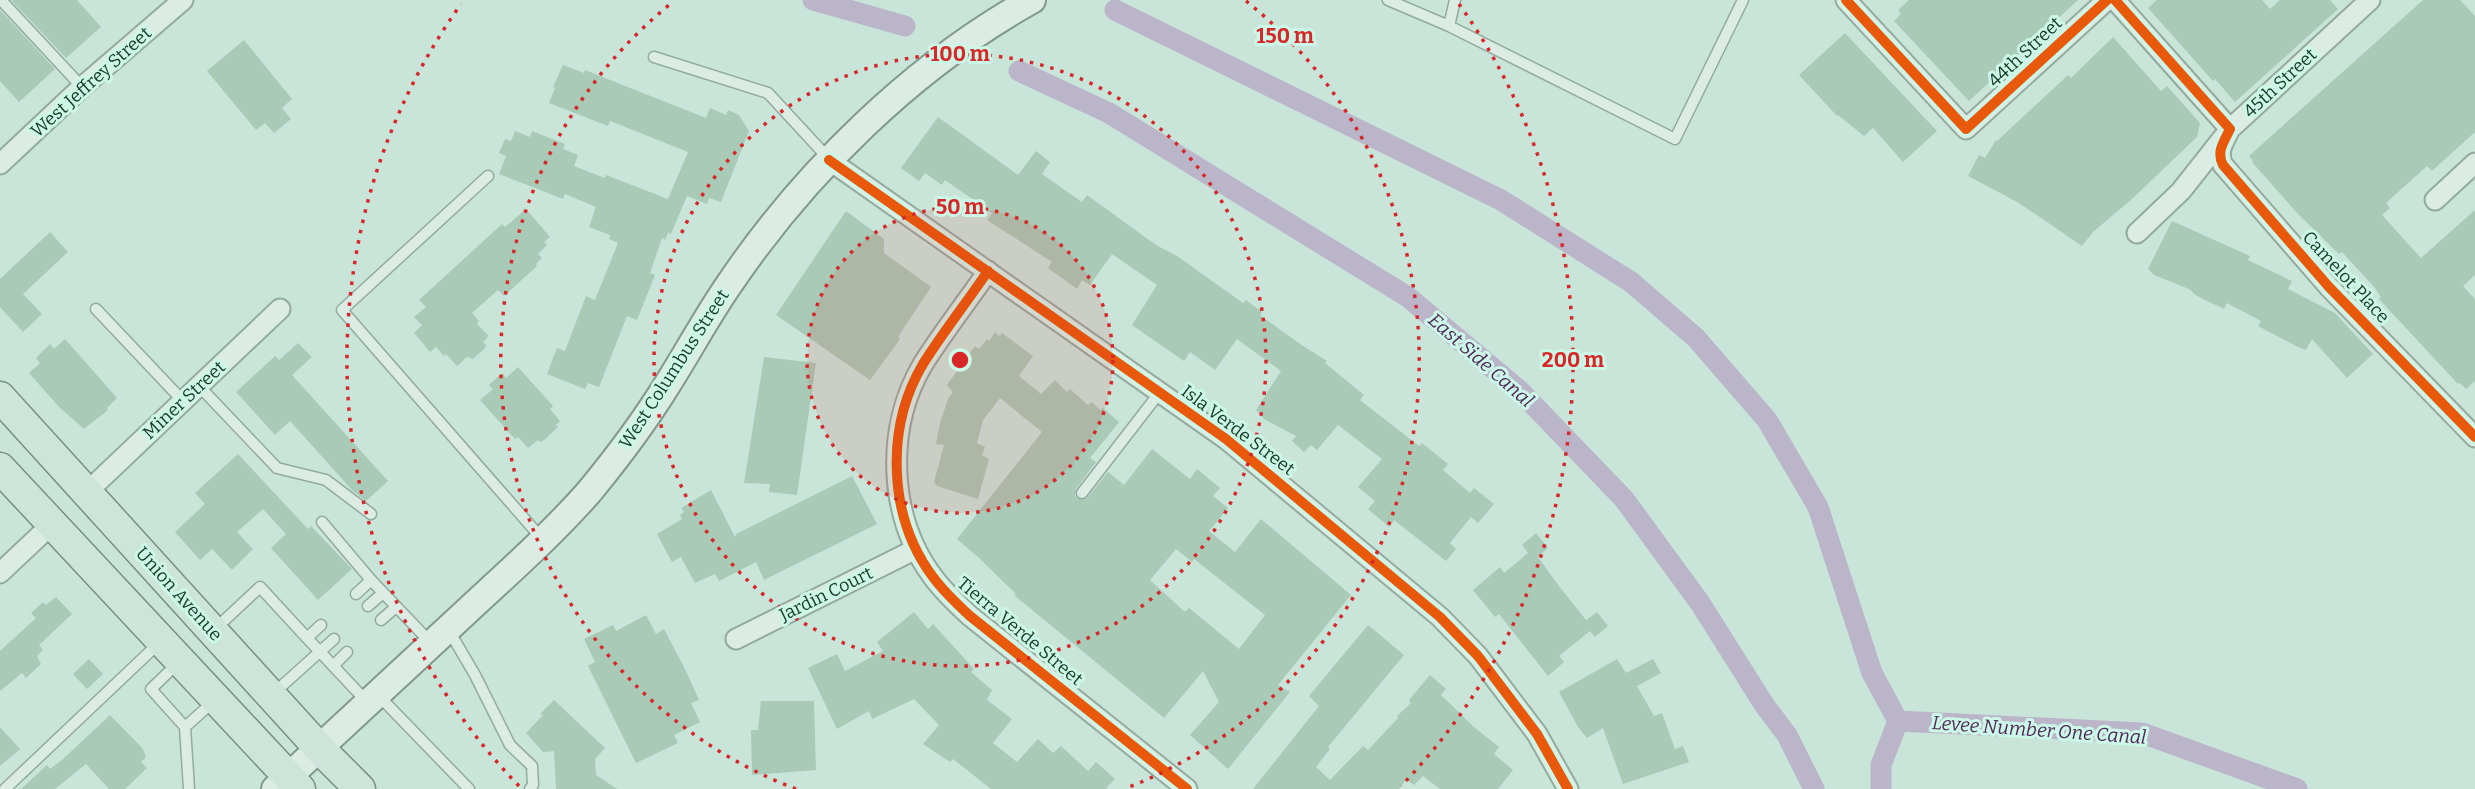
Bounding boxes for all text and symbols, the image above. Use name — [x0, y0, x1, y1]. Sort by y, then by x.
street label: 44th Street — [1983, 12, 2067, 92]
street label: West Jeffrey Street — [26, 22, 156, 142]
text: 150 m — [1256, 23, 1314, 49]
text: 100 m — [930, 41, 990, 67]
street label: 45th Street — [2239, 43, 2322, 122]
text: 50 m — [936, 194, 984, 220]
street label: Camelot Place — [2298, 226, 2394, 328]
street label: West Columbus Street — [614, 285, 734, 453]
water label: East Side Canal — [1424, 308, 1538, 412]
text: 200 m — [1542, 347, 1604, 373]
centre of rings — [948, 348, 972, 372]
street label: Miner Street — [138, 356, 230, 444]
street label: Isla Verde Street — [1177, 380, 1300, 480]
street label: Union Avenue — [131, 542, 227, 646]
street label: Jardin Court — [775, 562, 877, 626]
street label: Tierra Verde Street — [953, 572, 1088, 690]
water label: Levee Number One Canal — [1931, 711, 2147, 749]

